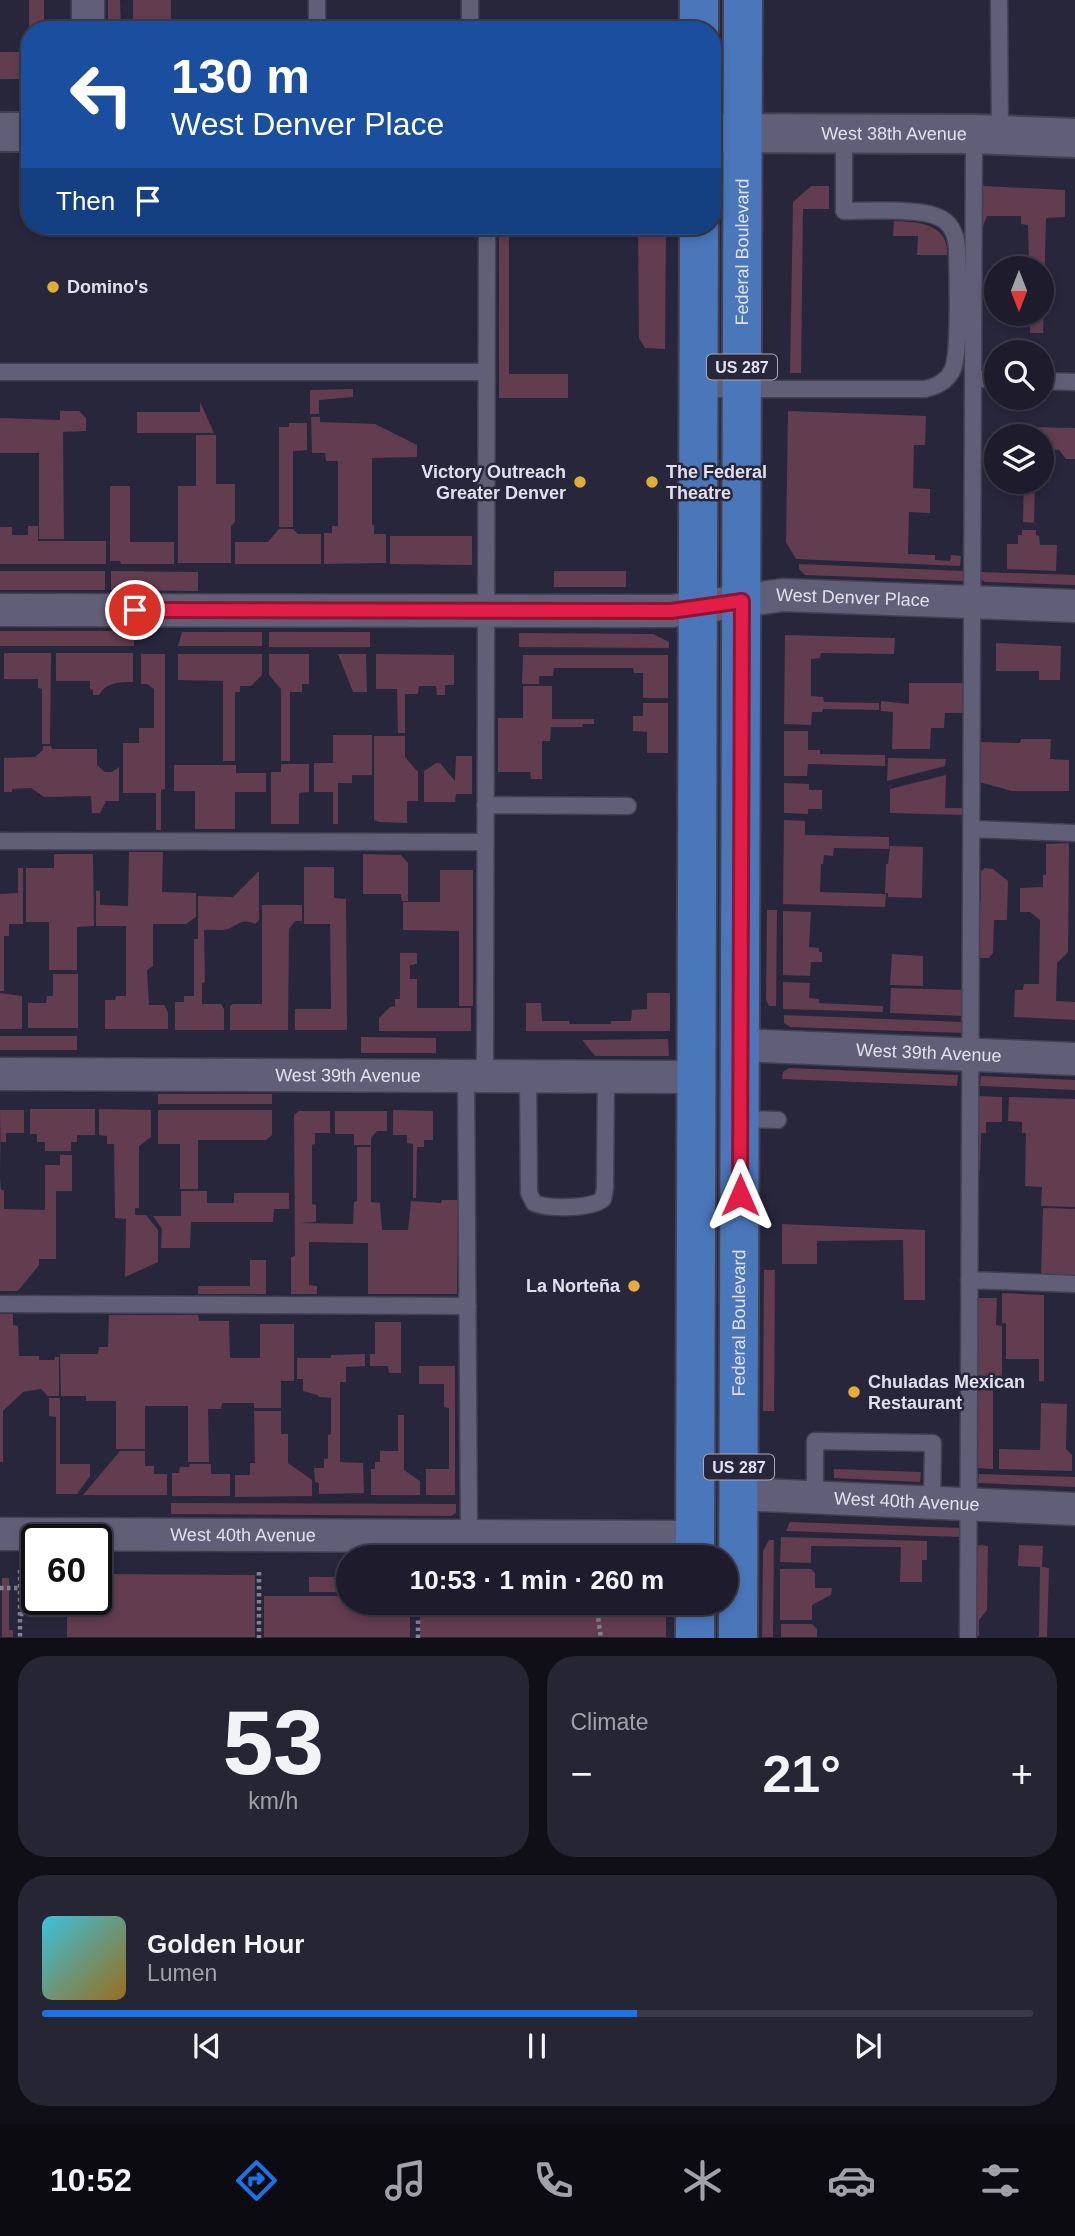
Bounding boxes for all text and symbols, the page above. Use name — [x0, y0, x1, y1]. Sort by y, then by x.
icon: left — [56, 49, 147, 140]
text: 130 m — [171, 49, 310, 103]
text: West Denver Place — [171, 106, 444, 142]
street label: West 38th Avenue — [821, 123, 967, 144]
street label: Federal Boulevard — [732, 178, 752, 326]
icon: arrive — [129, 182, 167, 220]
text: Then — [56, 186, 115, 216]
north arrow — [984, 256, 1054, 326]
map controls — [984, 256, 1054, 494]
place label: Domino's — [67, 277, 148, 297]
marker: Domino's — [45, 279, 61, 295]
button: search — [984, 340, 1054, 410]
road number: US 287 — [707, 354, 777, 380]
button: layers — [984, 424, 1054, 494]
place label: Victory Outreach Greater Denver — [421, 462, 566, 503]
place label: The Federal Theatre — [666, 462, 767, 503]
marker: Victory Outreach Greater Denver — [572, 474, 588, 490]
marker: The Federal Theatre — [644, 474, 660, 490]
pin — [105, 580, 165, 640]
street label: West Denver Place — [776, 585, 930, 611]
icon: arrive — [116, 591, 154, 629]
street label: West 39th Avenue — [856, 1040, 1002, 1066]
street label: West 39th Avenue — [275, 1065, 421, 1086]
position arrow — [703, 1158, 777, 1232]
street label: Federal Boulevard — [729, 1249, 749, 1397]
place label: La Norteña — [526, 1276, 621, 1296]
marker: La Norteña — [626, 1278, 642, 1294]
place label: Chuladas Mexican Restaurant — [868, 1372, 1025, 1413]
marker: Chuladas Mexican Restaurant — [846, 1384, 862, 1400]
road number: US 287 — [704, 1455, 774, 1480]
street label: West 40th Avenue — [834, 1488, 980, 1515]
speed limit sign: 60 — [21, 1524, 112, 1615]
street label: West 40th Avenue — [170, 1525, 316, 1545]
text: 10:53 · 1 min · 260 m — [410, 1565, 664, 1595]
text: 53 — [223, 1692, 324, 1793]
text: Climate — [571, 1709, 648, 1735]
text: 21° — [762, 1745, 841, 1803]
text: − — [571, 1753, 593, 1795]
text: + — [1011, 1753, 1033, 1795]
text: km/h — [248, 1788, 298, 1814]
text: Golden Hour — [147, 1929, 304, 1959]
text: Lumen — [147, 1960, 217, 1986]
icon: previous — [188, 2027, 226, 2065]
icon: pause — [518, 2027, 556, 2065]
icon: next — [849, 2027, 887, 2065]
icon: directions — [232, 2156, 281, 2205]
icon: music — [381, 2156, 430, 2205]
icon: phone — [529, 2156, 578, 2205]
icon: climate — [678, 2156, 727, 2205]
icon: car — [827, 2156, 876, 2205]
icon: filters — [976, 2156, 1025, 2205]
text: 10:52 — [50, 2162, 132, 2198]

